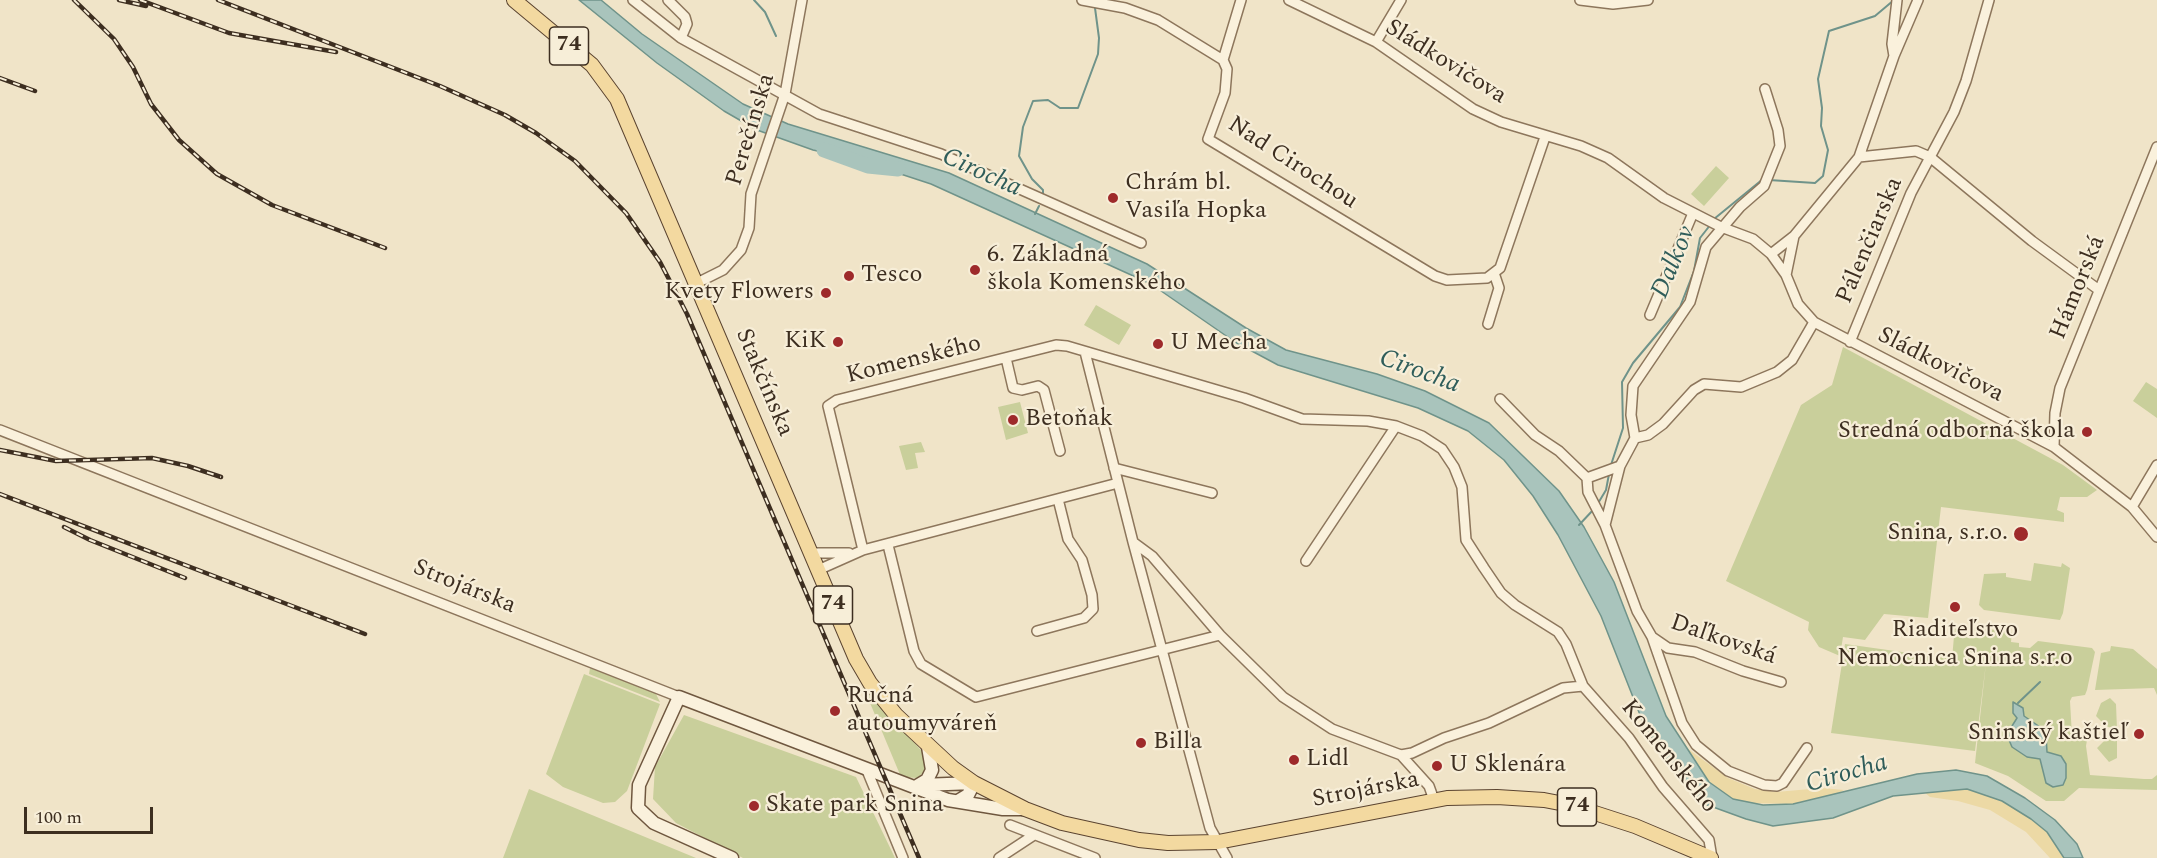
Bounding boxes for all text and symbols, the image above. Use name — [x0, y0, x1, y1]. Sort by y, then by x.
street label: Sládkovičova — [1379, 14, 1511, 112]
road number: 74 — [550, 27, 588, 65]
street label: Perečínska — [721, 70, 783, 190]
street label: Nad Cirochou — [1221, 111, 1363, 217]
water label: Cirocha — [936, 143, 1026, 205]
place label: Chrám bl. Vasiľa Hopka — [1125, 170, 1267, 226]
street label: Pálenčiarska — [1831, 173, 1911, 309]
marker: Chrám bl. Vasiľa Hopka — [1106, 191, 1120, 205]
water label: Dalkov — [1646, 222, 1704, 304]
street label: Hámorská — [2045, 232, 2113, 344]
place label: 6. Základná škola Komenského — [987, 242, 1186, 298]
place label: Tesco — [861, 262, 922, 290]
marker: 6. Základná škola Komenského — [968, 263, 982, 277]
marker: Tesco — [842, 269, 856, 283]
place label: Kvety Flowers — [664, 279, 814, 307]
marker: Kvety Flowers — [819, 286, 833, 300]
street label: Sládkovičova — [1872, 322, 2008, 410]
street label: Stakčínska — [727, 325, 799, 441]
place label: KiK — [784, 328, 826, 356]
street label: Komenského — [844, 330, 984, 392]
place label: U Mecha — [1170, 330, 1267, 358]
marker: KiK — [831, 335, 845, 349]
marker: U Mecha — [1151, 337, 1165, 351]
water label: Cirocha — [1374, 344, 1464, 402]
place label: Betoňak — [1025, 406, 1113, 434]
marker: Betoňak — [1006, 413, 1020, 427]
place label: Stredná odborná škola — [1838, 418, 2075, 446]
marker: Stredná odborná škola — [2080, 425, 2094, 439]
place label: Snina, s.r.o. — [1887, 520, 2008, 548]
marker: Snina, s.r.o. — [2012, 525, 2030, 543]
street label: Strojárska — [408, 554, 520, 622]
road number: 74 — [814, 586, 852, 624]
marker: Riaditeľstvo Nemocnica Snina s.r.o — [1948, 600, 1962, 614]
street label: Daľkovská — [1666, 609, 1780, 673]
place label: Riaditeľstvo Nemocnica Snina s.r.o — [1837, 617, 2073, 673]
place label: Ručná autoumyváreň — [847, 683, 997, 739]
street label: Komenského — [1613, 694, 1723, 820]
marker: Ručná autoumyváreň — [828, 704, 842, 718]
place label: Sninský kaštieľ — [1968, 720, 2127, 748]
marker: Sninský kaštieľ — [2132, 727, 2146, 741]
place label: Billa — [1153, 729, 1202, 757]
marker: Billa — [1134, 736, 1148, 750]
place label: Lidl — [1306, 746, 1349, 774]
water label: Cirocha — [1802, 748, 1892, 802]
place label: U Sklenára — [1449, 752, 1566, 780]
marker: Lidl — [1287, 753, 1301, 767]
marker: U Sklenára — [1430, 759, 1444, 773]
street label: Strojárska — [1310, 767, 1422, 815]
road number: 74 — [1558, 788, 1596, 826]
place label: Skate park Snina — [766, 792, 944, 820]
scale bar — [27, 795, 156, 833]
marker: Skate park Snina — [747, 799, 761, 813]
text: 100 m — [35, 804, 82, 831]

